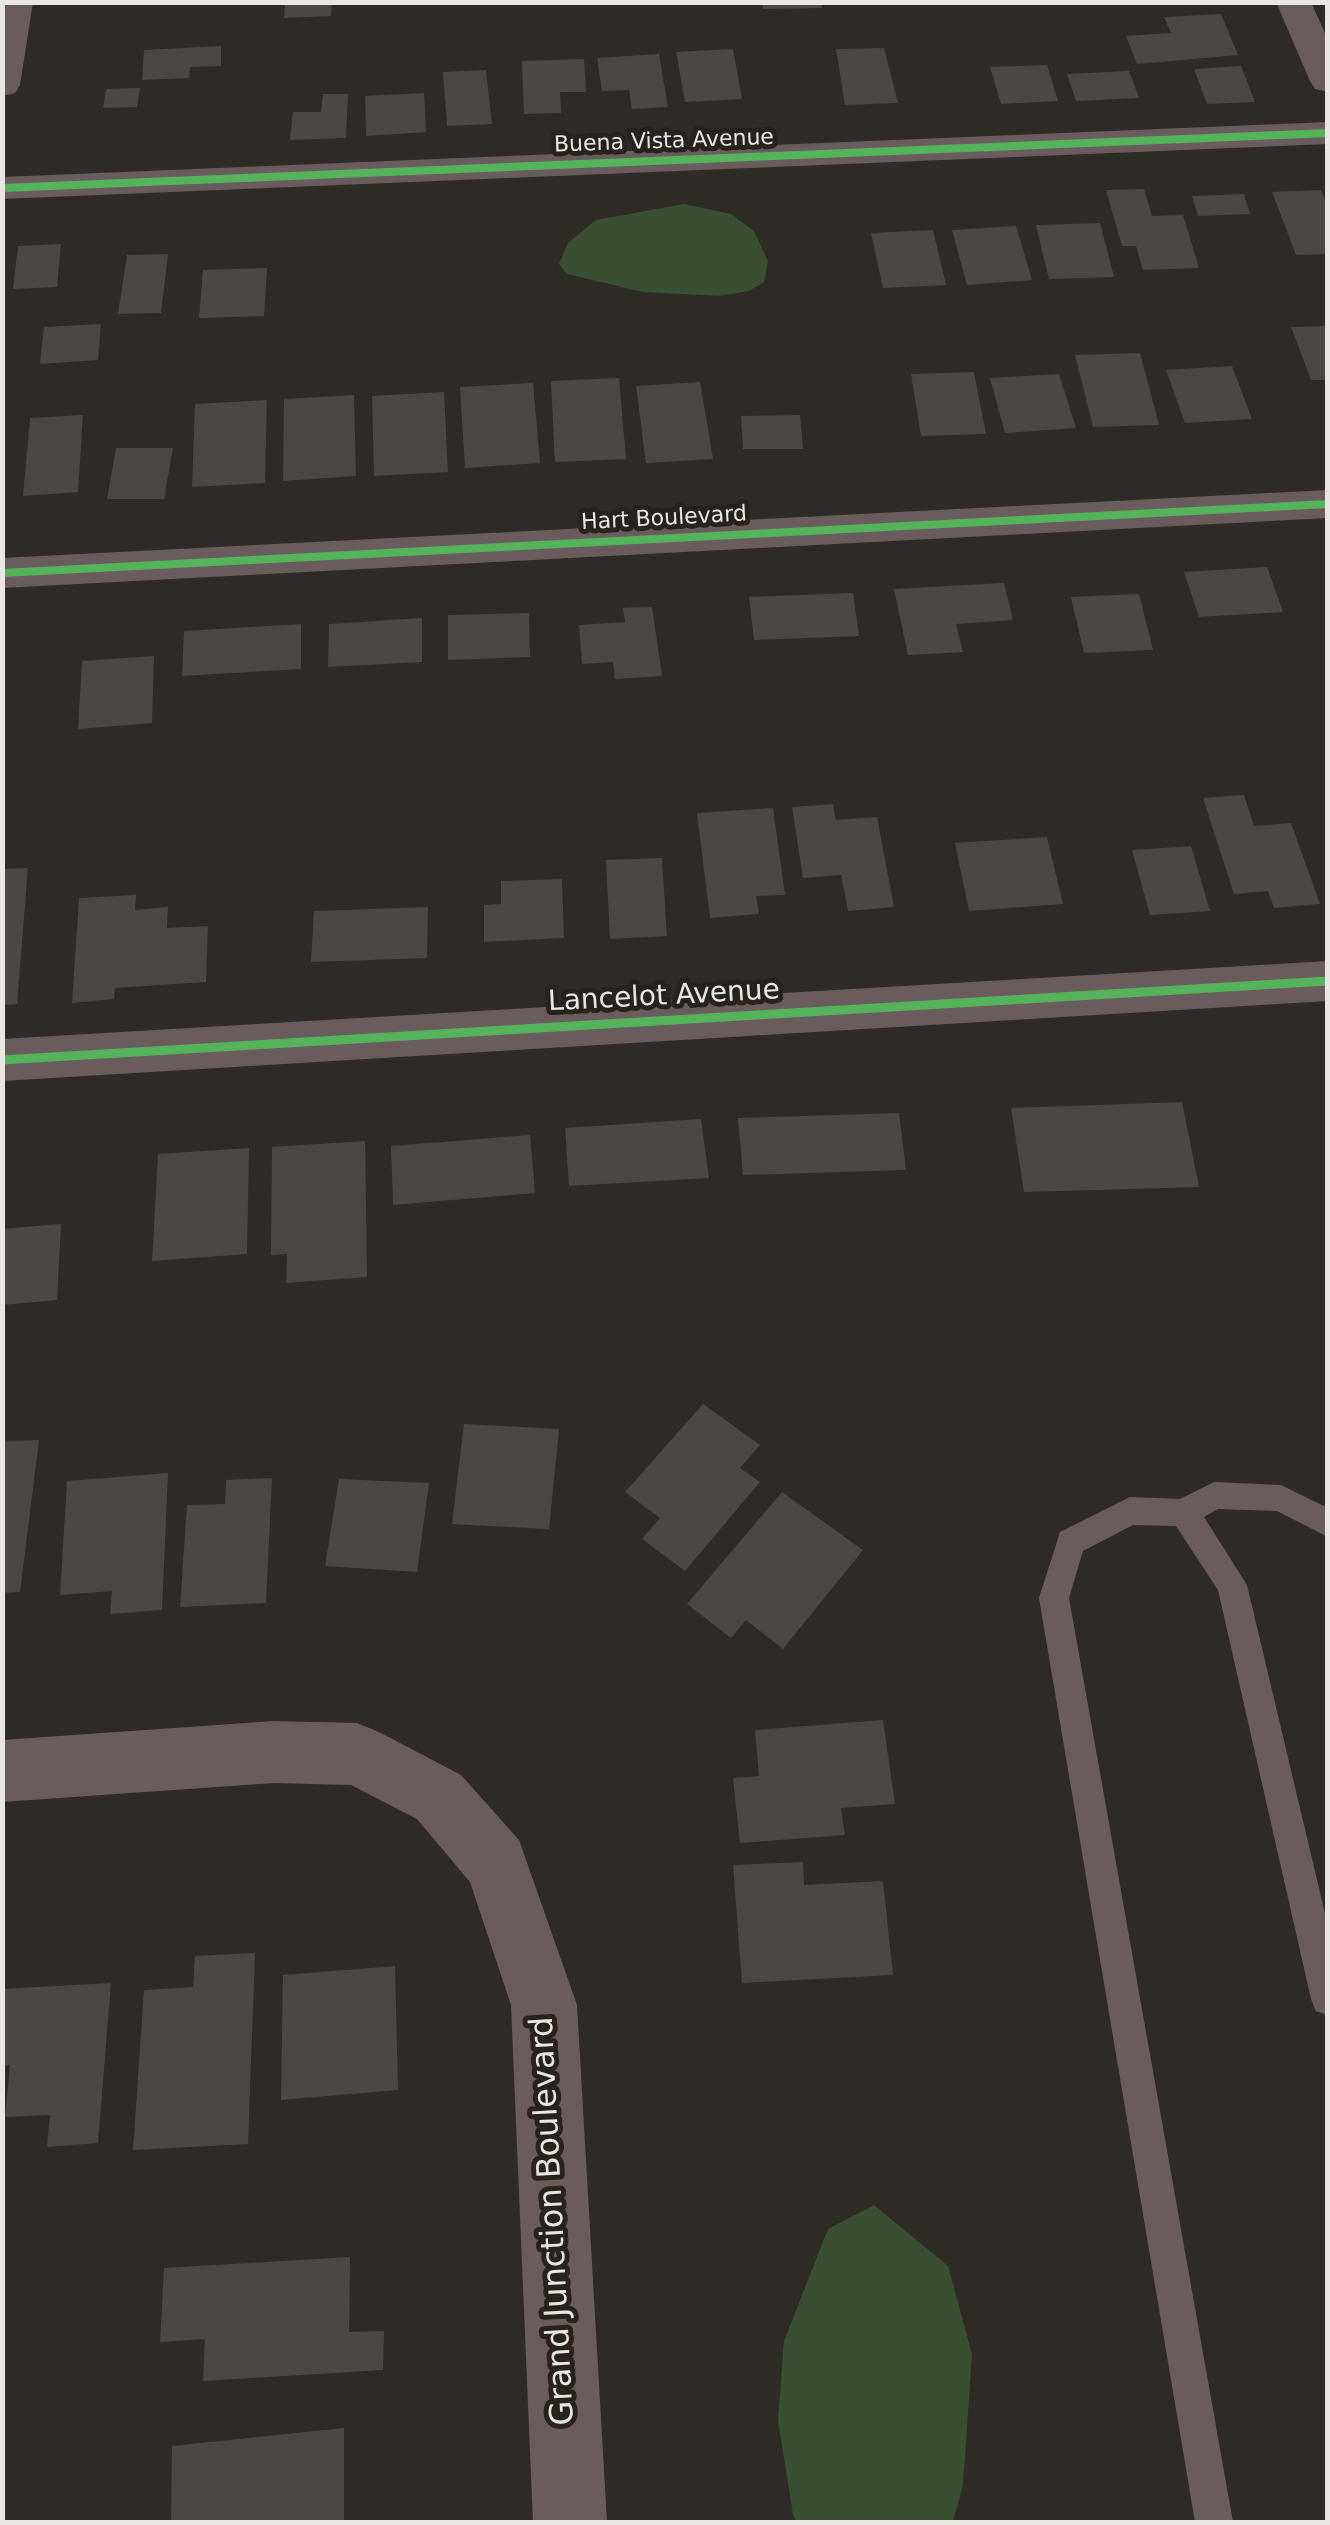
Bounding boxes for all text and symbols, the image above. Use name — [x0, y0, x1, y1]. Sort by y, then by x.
street label: Buena Vista Avenue — [554, 125, 774, 159]
street label: Hart Boulevard — [580, 501, 748, 537]
street label: Lancelot Avenue — [547, 974, 781, 1020]
street label: Grand Junction Boulevard — [524, 2016, 584, 2426]

